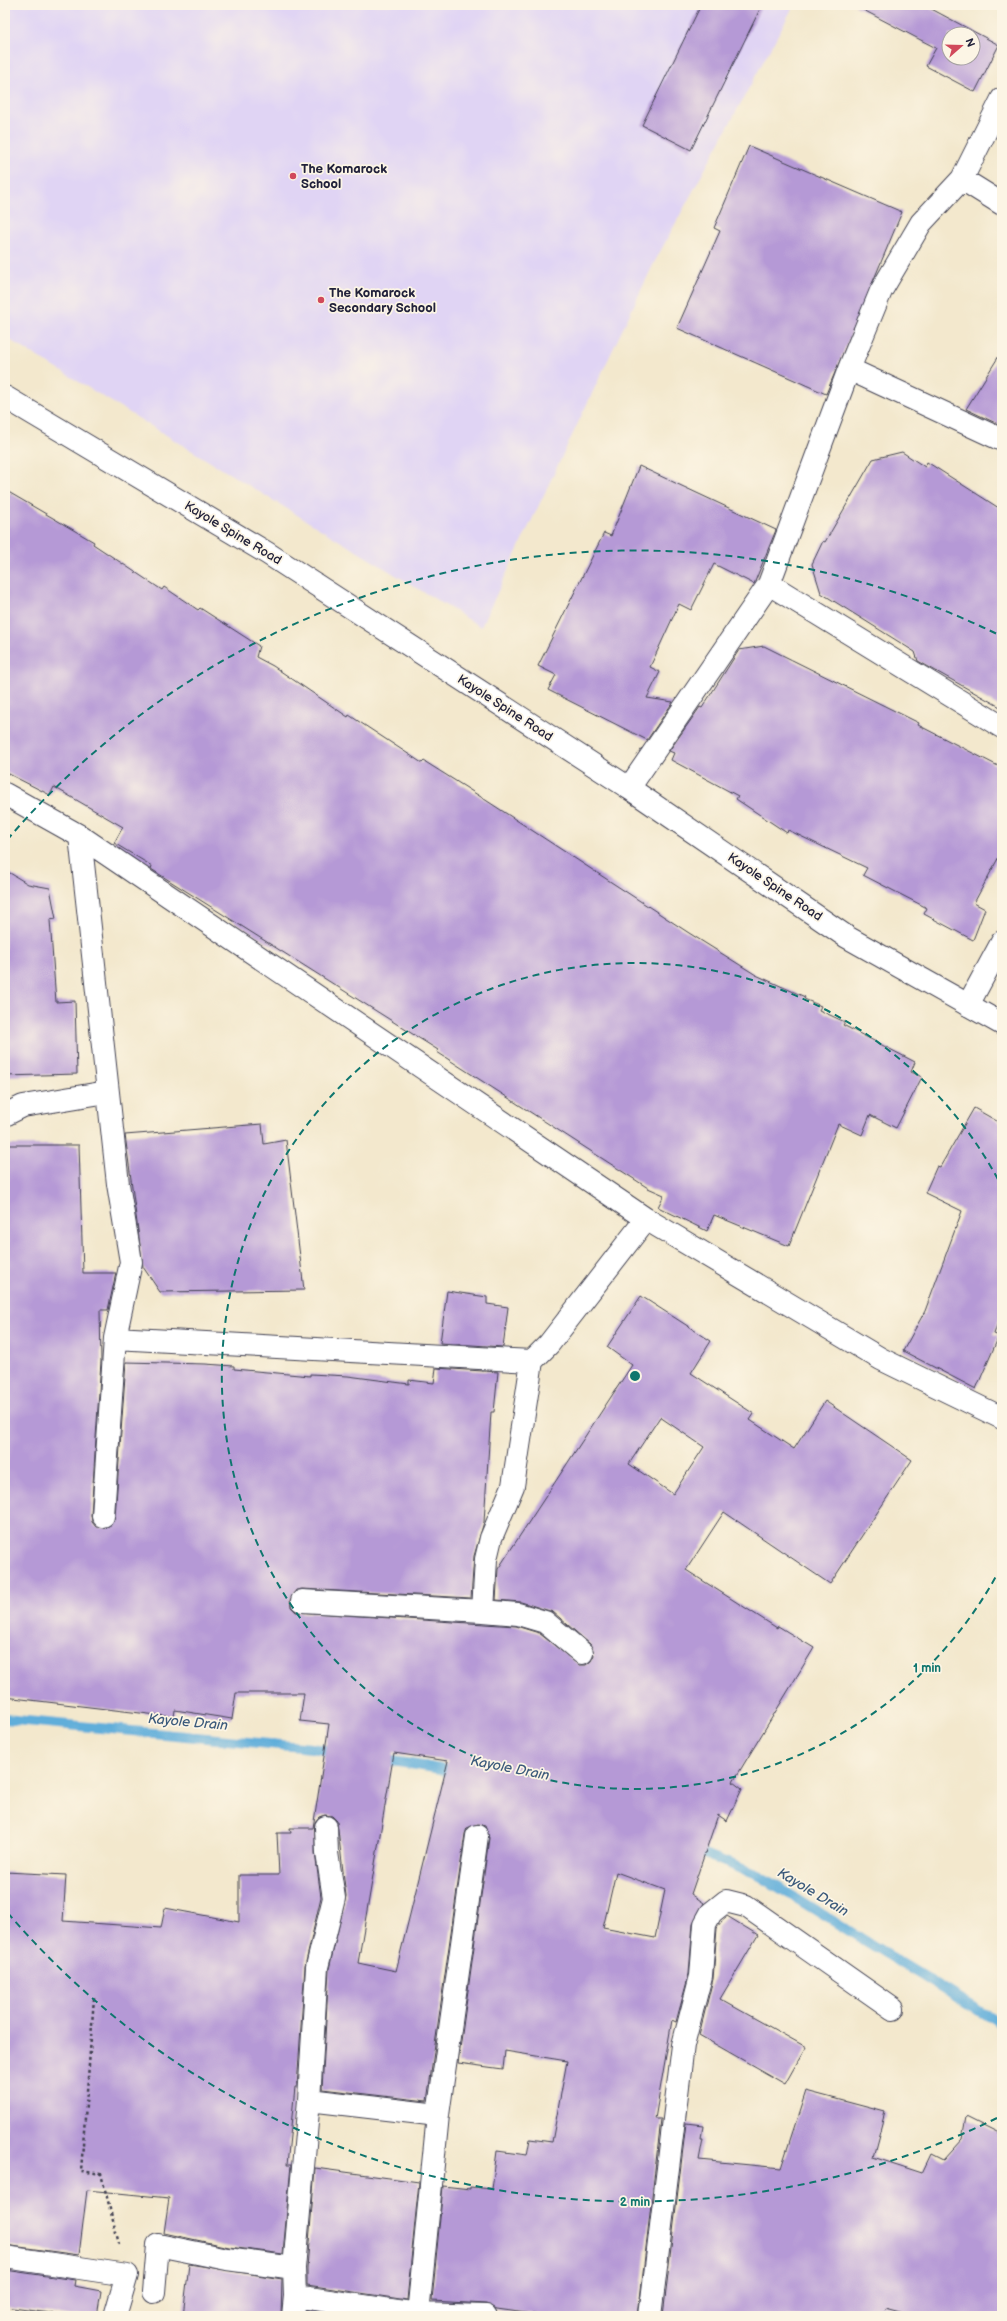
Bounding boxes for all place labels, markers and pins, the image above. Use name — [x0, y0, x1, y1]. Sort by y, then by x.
place label: The Komarock School — [301, 161, 387, 192]
marker: The Komarock School — [288, 171, 298, 181]
place label: The Komarock Secondary School — [329, 285, 436, 316]
marker: The Komarock Secondary School — [316, 295, 326, 305]
centre of rings — [628, 1369, 642, 1383]

